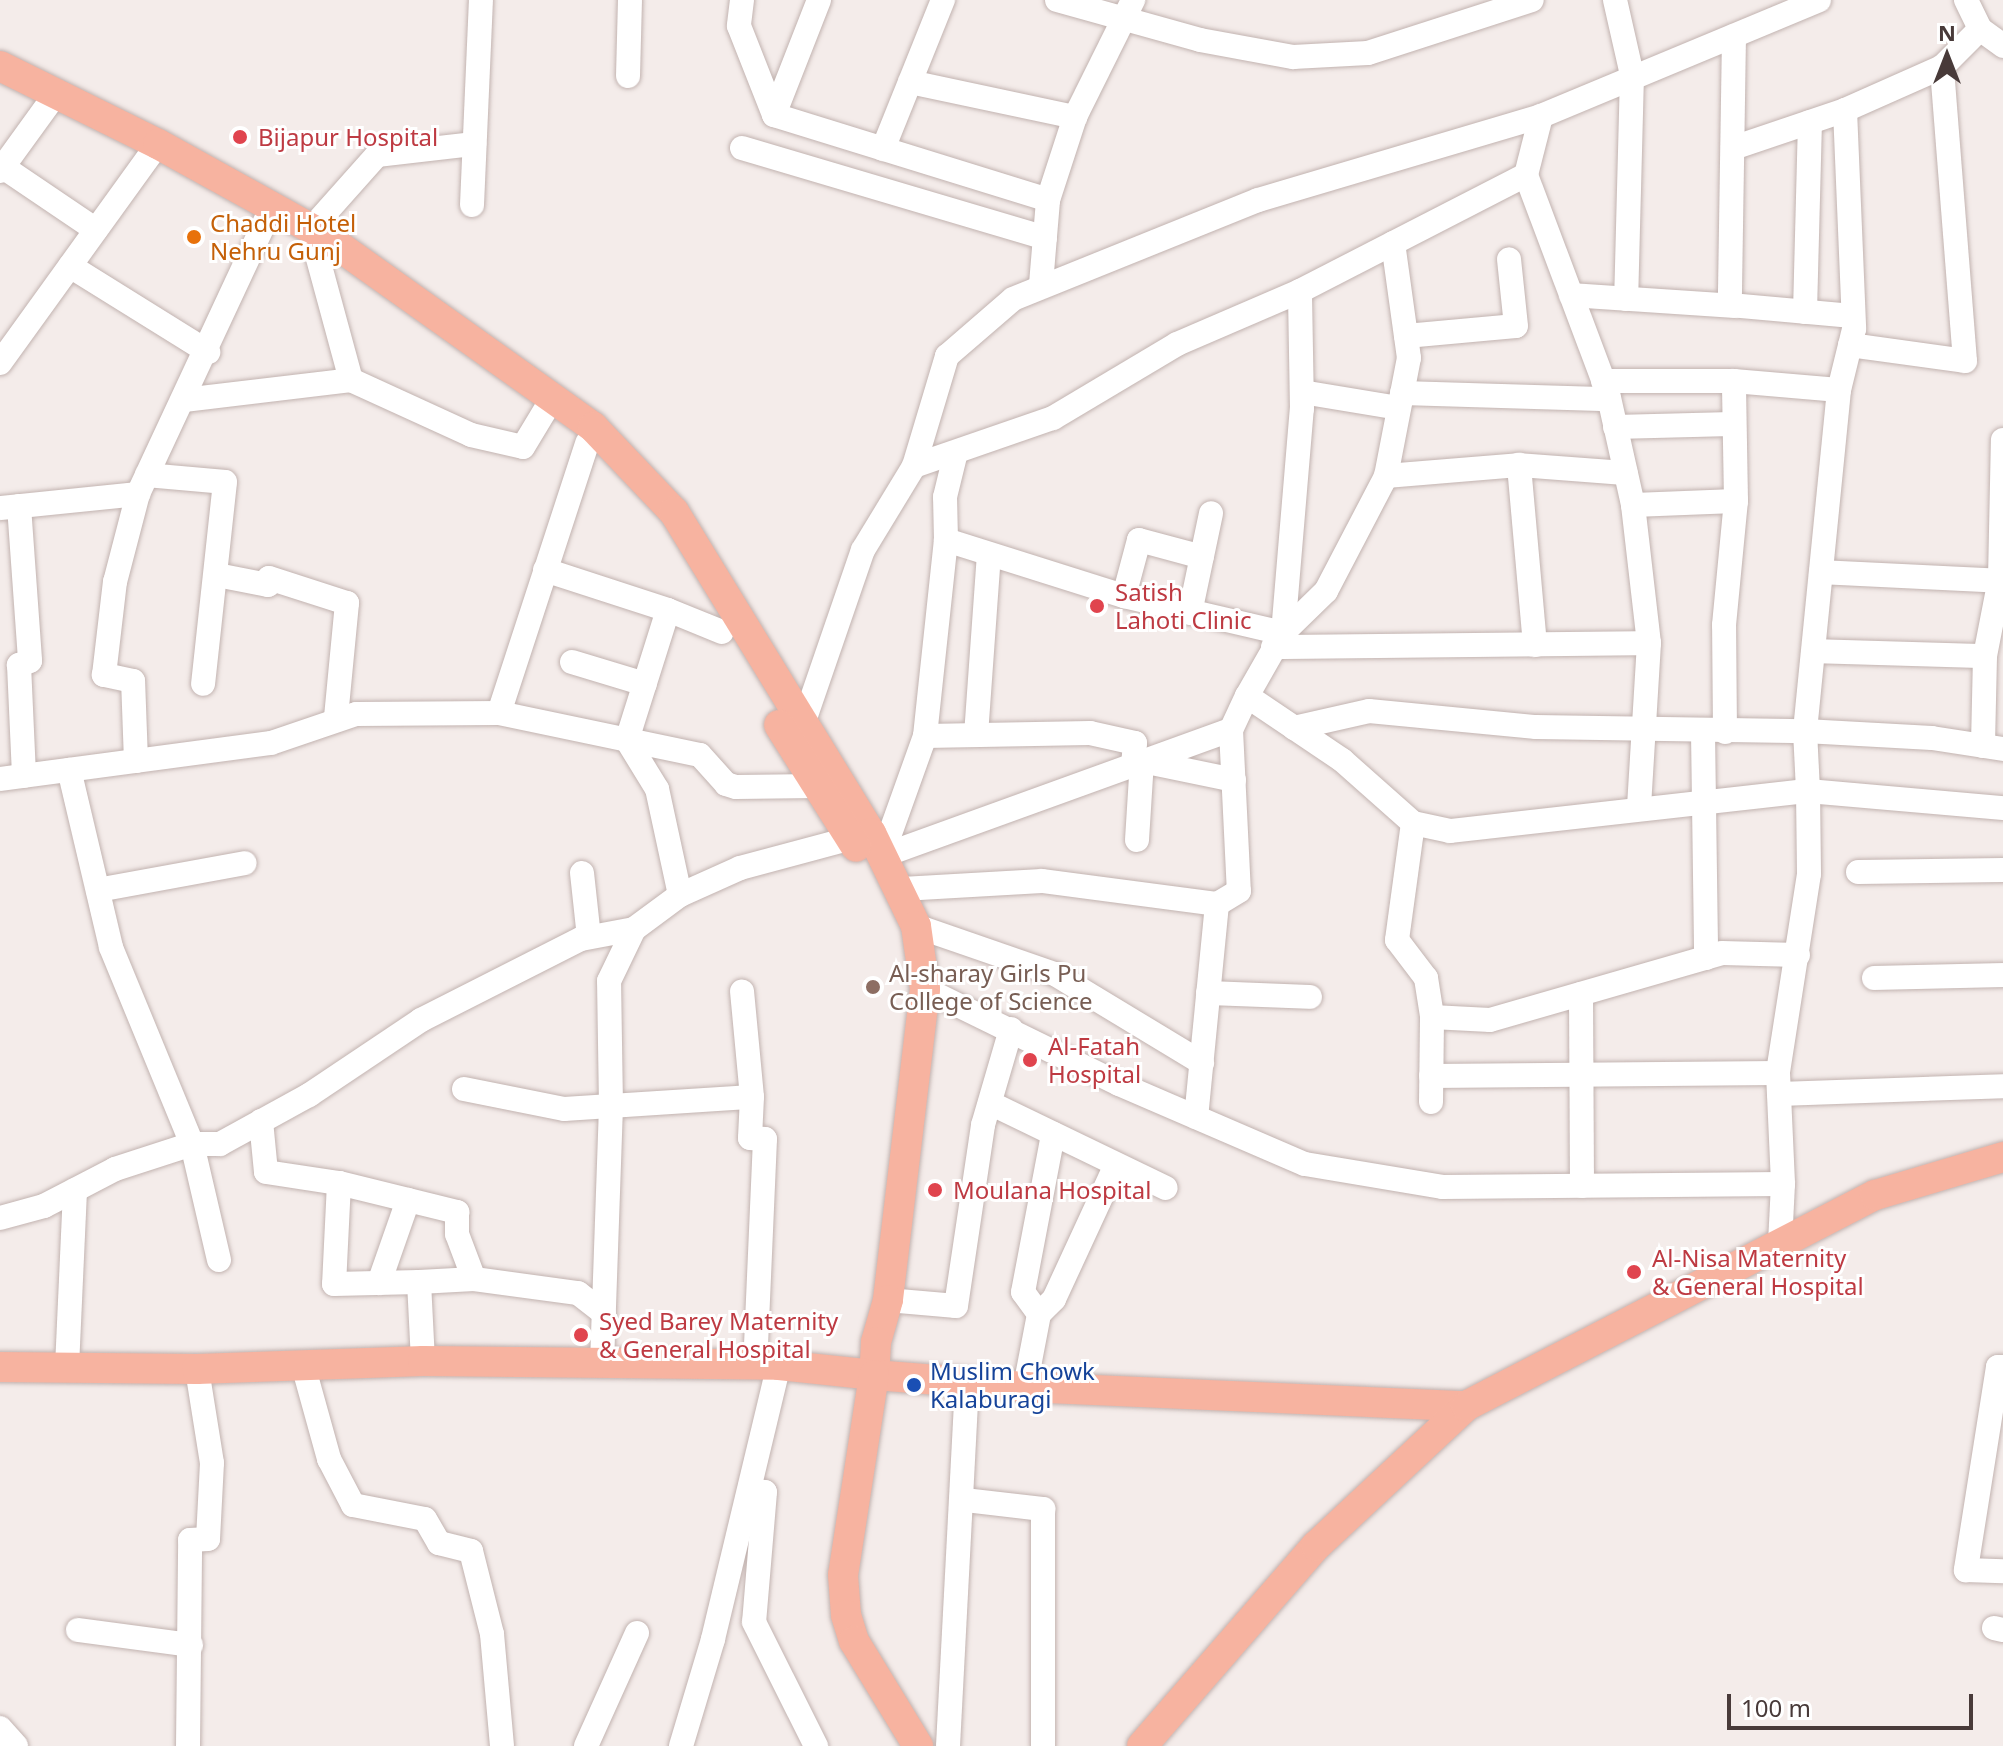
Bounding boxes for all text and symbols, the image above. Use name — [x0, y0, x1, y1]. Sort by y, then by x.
north arrow — [1907, 16, 1987, 96]
text: N — [1938, 17, 1956, 47]
place label: Bijapur Hospital — [258, 123, 438, 151]
marker: Bijapur Hospital — [229, 126, 251, 148]
place label: Chaddi Hotel Nehru Gunj — [210, 209, 356, 265]
marker: Chaddi Hotel Nehru Gunj — [185, 228, 203, 246]
place label: Satish Lahoti Clinic — [1115, 578, 1252, 634]
marker: Satish Lahoti Clinic — [1086, 595, 1108, 617]
place label: Al-sharay Girls Pu College of Science — [889, 959, 1092, 1015]
marker: Al-sharay Girls Pu College of Science — [864, 978, 882, 996]
place label: Al-Fatah Hospital — [1048, 1032, 1141, 1088]
marker: Al-Fatah Hospital — [1019, 1049, 1041, 1071]
place label: Moulana Hospital — [953, 1176, 1151, 1204]
marker: Moulana Hospital — [924, 1179, 946, 1201]
place label: Al-Nisa Maternity & General Hospital — [1652, 1244, 1864, 1300]
marker: Al-Nisa Maternity & General Hospital — [1623, 1261, 1645, 1283]
place label: Syed Barey Maternity & General Hospital — [599, 1307, 838, 1363]
marker: Syed Barey Maternity & General Hospital — [570, 1324, 592, 1346]
place label: Muslim Chowk Kalaburagi — [930, 1357, 1095, 1413]
marker: Muslim Chowk Kalaburagi — [905, 1376, 923, 1394]
scale bar — [1731, 1678, 1977, 1728]
text: 100 m — [1741, 1691, 1811, 1724]

